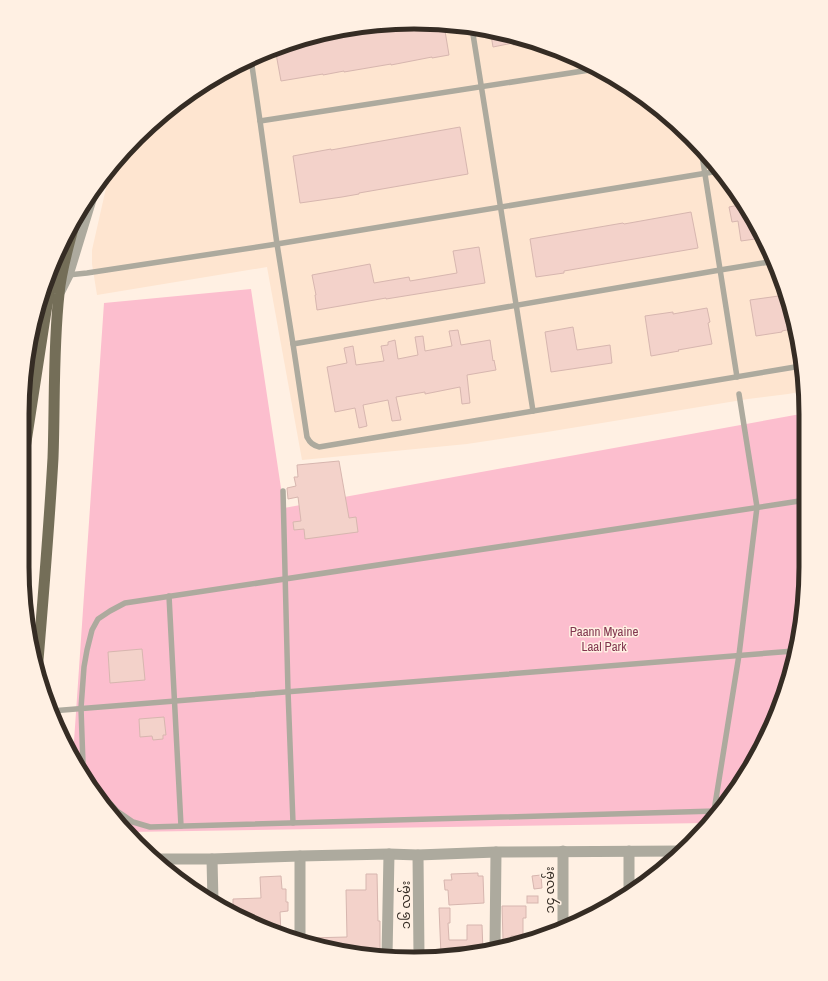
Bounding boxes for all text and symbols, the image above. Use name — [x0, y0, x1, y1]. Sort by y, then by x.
park label: Paann Myaine Laal Park — [570, 623, 638, 655]
street label: ၁၄ လမ်း — [541, 866, 560, 914]
street label: ၁၆ လမ်း — [397, 881, 414, 929]

